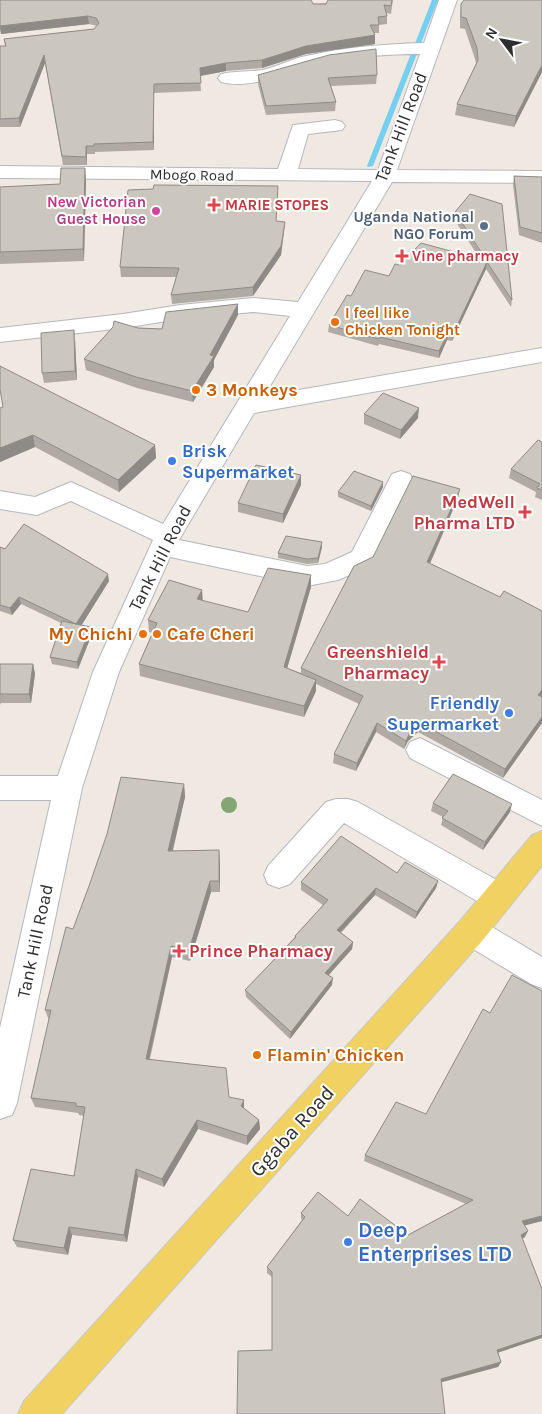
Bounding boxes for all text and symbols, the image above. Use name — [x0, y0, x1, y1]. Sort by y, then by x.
north arrow — [477, 15, 527, 65]
text: N — [482, 25, 501, 42]
street label: Tank Hill Road — [370, 69, 432, 185]
street label: Mbogo Road — [150, 165, 234, 185]
place label: New Victorian Guest House — [47, 193, 146, 228]
place label: MARIE STOPES — [225, 196, 329, 214]
marker: MARIE STOPES — [207, 198, 221, 212]
marker: New Victorian Guest House — [150, 205, 162, 217]
place label: Uganda National NGO Forum — [353, 208, 474, 243]
marker: Uganda National NGO Forum — [478, 220, 490, 232]
place label: Vine pharmacy — [412, 247, 519, 265]
marker: Vine pharmacy — [396, 250, 408, 262]
place label: I feel like Chicken Tonight — [345, 304, 460, 339]
marker: I feel like Chicken Tonight — [329, 316, 341, 328]
place label: 3 Monkeys — [206, 379, 298, 401]
marker: 3 Monkeys — [190, 384, 202, 396]
place label: Brisk Supermarket — [182, 440, 294, 483]
marker: Brisk Supermarket — [166, 455, 178, 467]
place label: MedWell Pharma LTD — [414, 491, 515, 534]
street label: Tank Hill Road — [124, 501, 196, 615]
marker: MedWell Pharma LTD — [519, 506, 531, 518]
place label: My Chichi — [48, 623, 133, 645]
place label: Cafe Cheri — [167, 623, 255, 645]
marker: My Chichi — [137, 628, 149, 640]
marker: Cafe Cheri — [151, 628, 163, 640]
place label: Greenshield Pharmacy — [327, 641, 429, 684]
marker: Greenshield Pharmacy — [433, 656, 445, 668]
place label: Friendly Supermarket — [387, 692, 499, 735]
marker: Friendly Supermarket — [503, 707, 515, 719]
street label: Tank Hill Road — [12, 882, 58, 1000]
place label: Prince Pharmacy — [189, 940, 333, 962]
marker: Prince Pharmacy — [173, 945, 185, 957]
place label: Flamin' Chicken — [267, 1044, 404, 1066]
marker: Flamin' Chicken — [251, 1049, 263, 1061]
street label: Ggaba Road — [245, 1081, 339, 1181]
place label: Deep Enterprises LTD — [358, 1218, 512, 1266]
marker: Deep Enterprises LTD — [342, 1236, 354, 1248]

